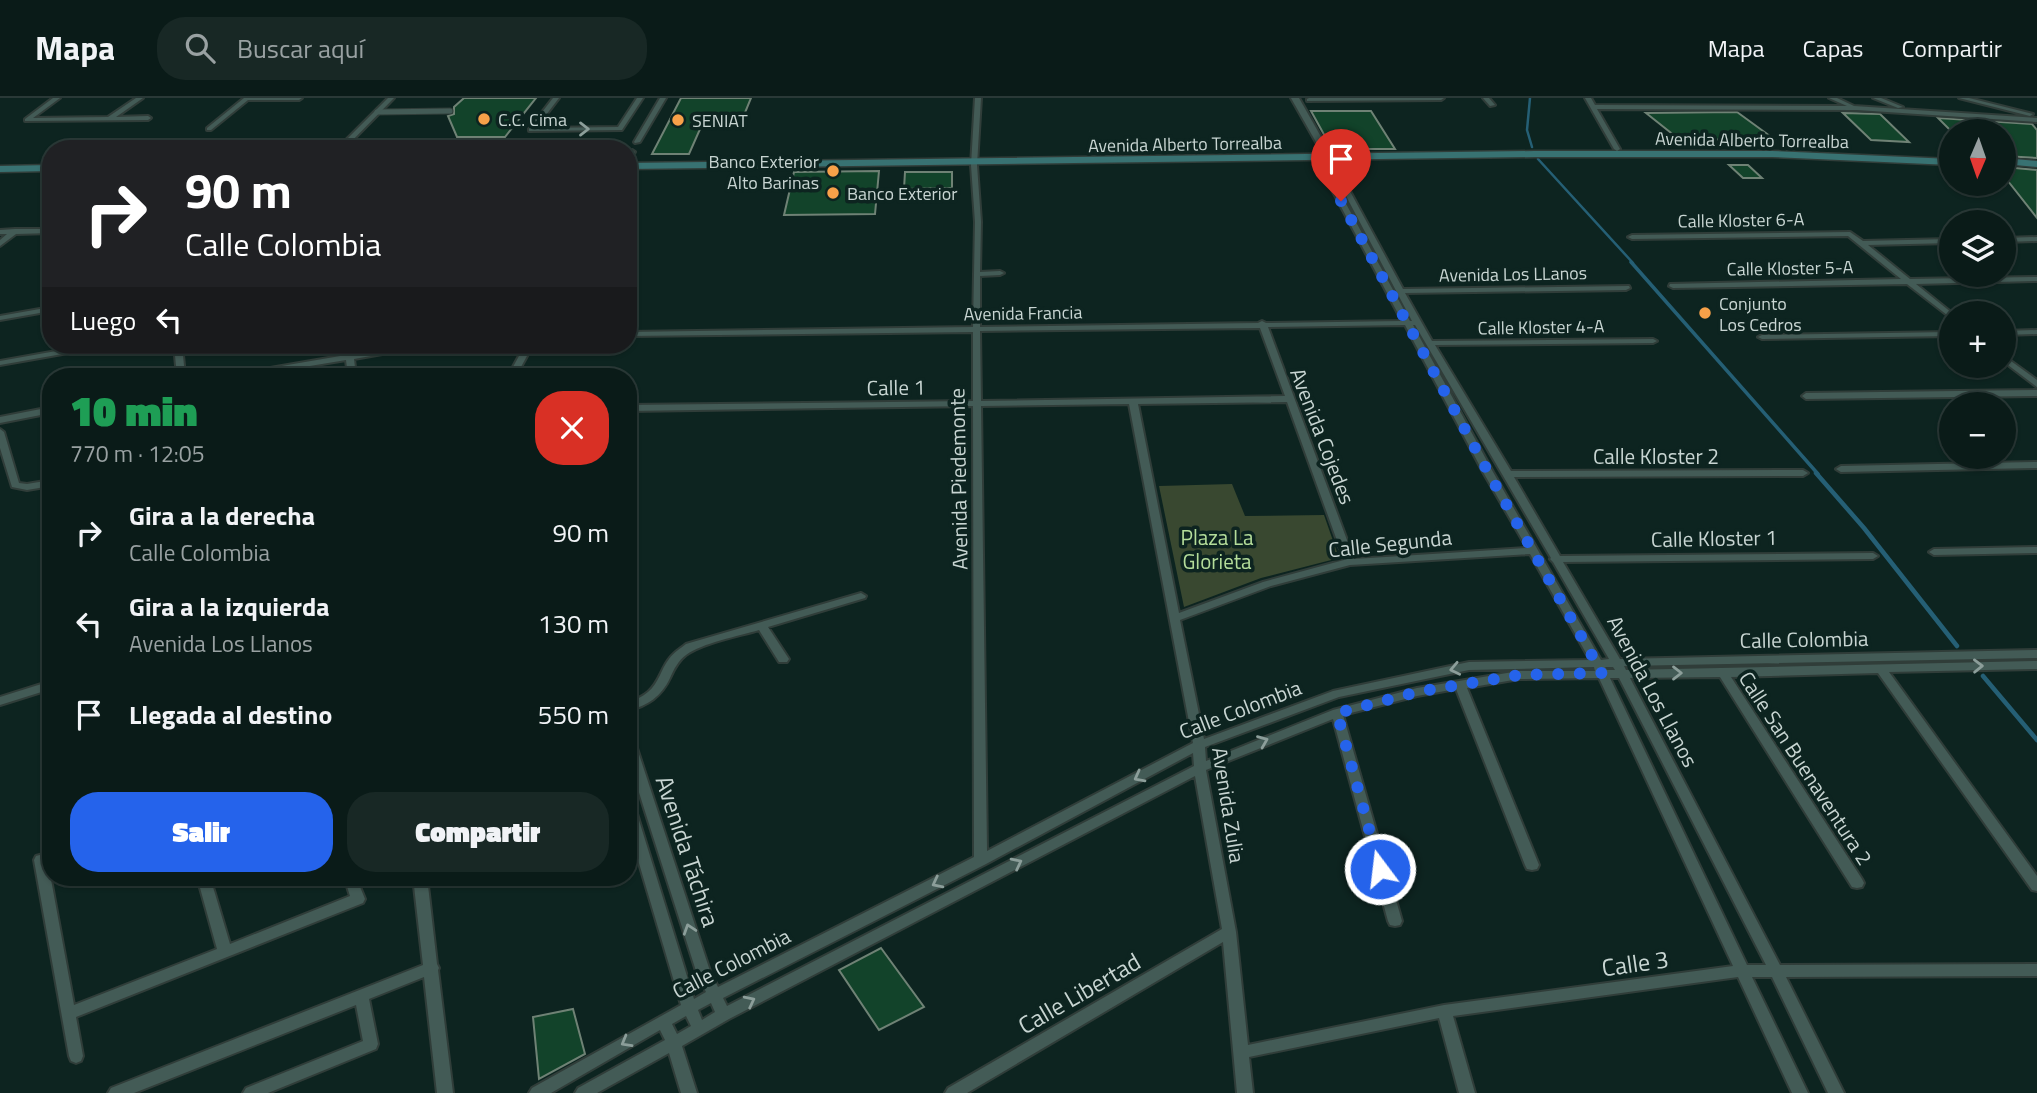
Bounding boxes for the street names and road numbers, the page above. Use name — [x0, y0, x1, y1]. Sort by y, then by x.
street label: Avenida Alberto Torrealba — [1655, 125, 1849, 155]
street label: Avenida Alberto Torrealba — [1088, 129, 1282, 159]
street label: Calle Kloster 6-A — [1677, 205, 1805, 235]
street label: Calle Kloster 5-A — [1726, 253, 1854, 283]
street label: Avenida Los LLanos — [1439, 259, 1587, 289]
street label: Avenida Francia — [963, 298, 1083, 328]
street label: Calle Kloster 4-A — [1477, 312, 1605, 342]
street label: Avenida Cojedes — [1282, 363, 1364, 509]
street label: Calle 1 — [866, 370, 926, 404]
street label: Avenida Piedemonte — [940, 388, 976, 570]
street label: Calle Kloster 2 — [1593, 440, 1719, 472]
street label: Calle Segunda — [1327, 521, 1454, 565]
street label: Calle Kloster 1 — [1651, 521, 1777, 555]
street label: Avenida Los Llanos — [1599, 609, 1707, 773]
street label: Calle Colombia — [1739, 622, 1869, 656]
street label: Calle San Buenaventura 2 — [1731, 665, 1881, 871]
street label: Calle Colombia — [1174, 671, 1306, 747]
street label: Avenida Zulia — [1204, 745, 1254, 866]
street label: Avenida Táchira — [647, 771, 729, 931]
street label: Calle Colombia — [666, 919, 796, 1007]
street label: Calle 3 — [1599, 941, 1671, 985]
street label: Calle Libertad — [1011, 943, 1147, 1043]

